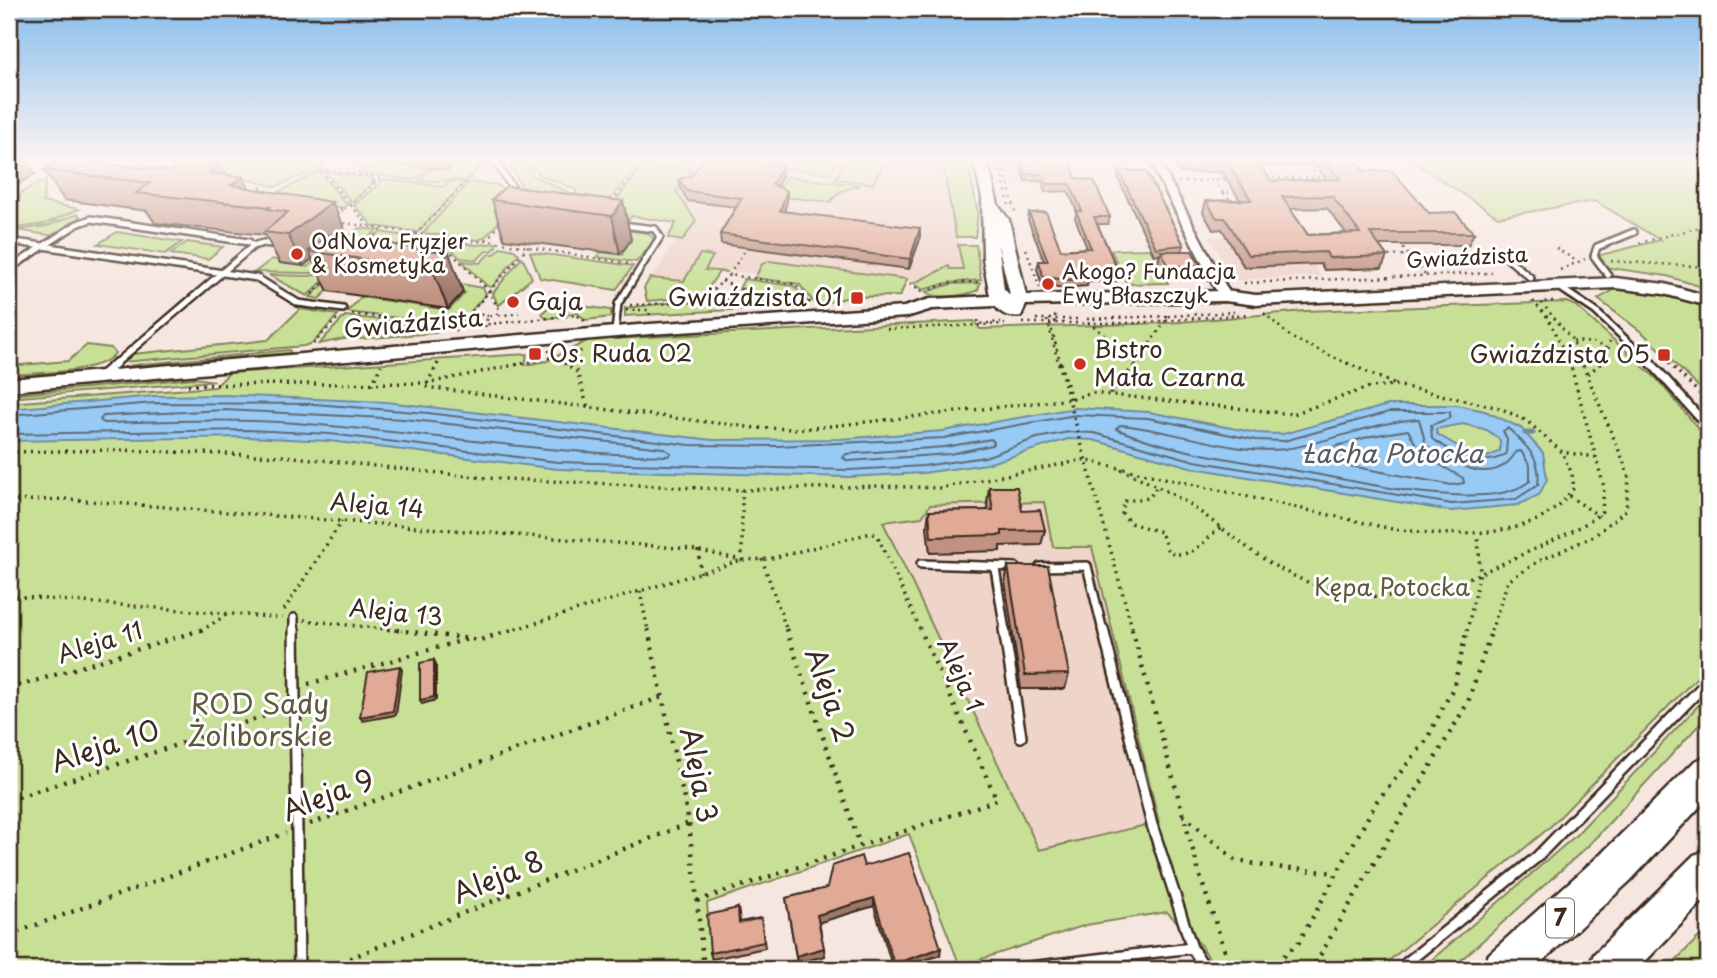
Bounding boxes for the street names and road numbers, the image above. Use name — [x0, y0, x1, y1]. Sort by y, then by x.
street label: Gwiaździsta — [1405, 237, 1529, 275]
street label: Gwiaździsta — [342, 298, 484, 346]
street label: Aleja 14 — [329, 482, 426, 526]
street label: Aleja 13 — [348, 588, 445, 634]
street label: Aleja 11 — [52, 611, 146, 671]
street label: Aleja 1 — [930, 631, 994, 717]
street label: Aleja 2 — [795, 641, 868, 748]
street label: Aleja 10 — [45, 707, 164, 782]
street label: Aleja 3 — [670, 723, 731, 826]
street label: Aleja 9 — [275, 756, 380, 831]
street label: Aleja 8 — [445, 838, 550, 913]
road number: 7 — [1546, 898, 1574, 937]

